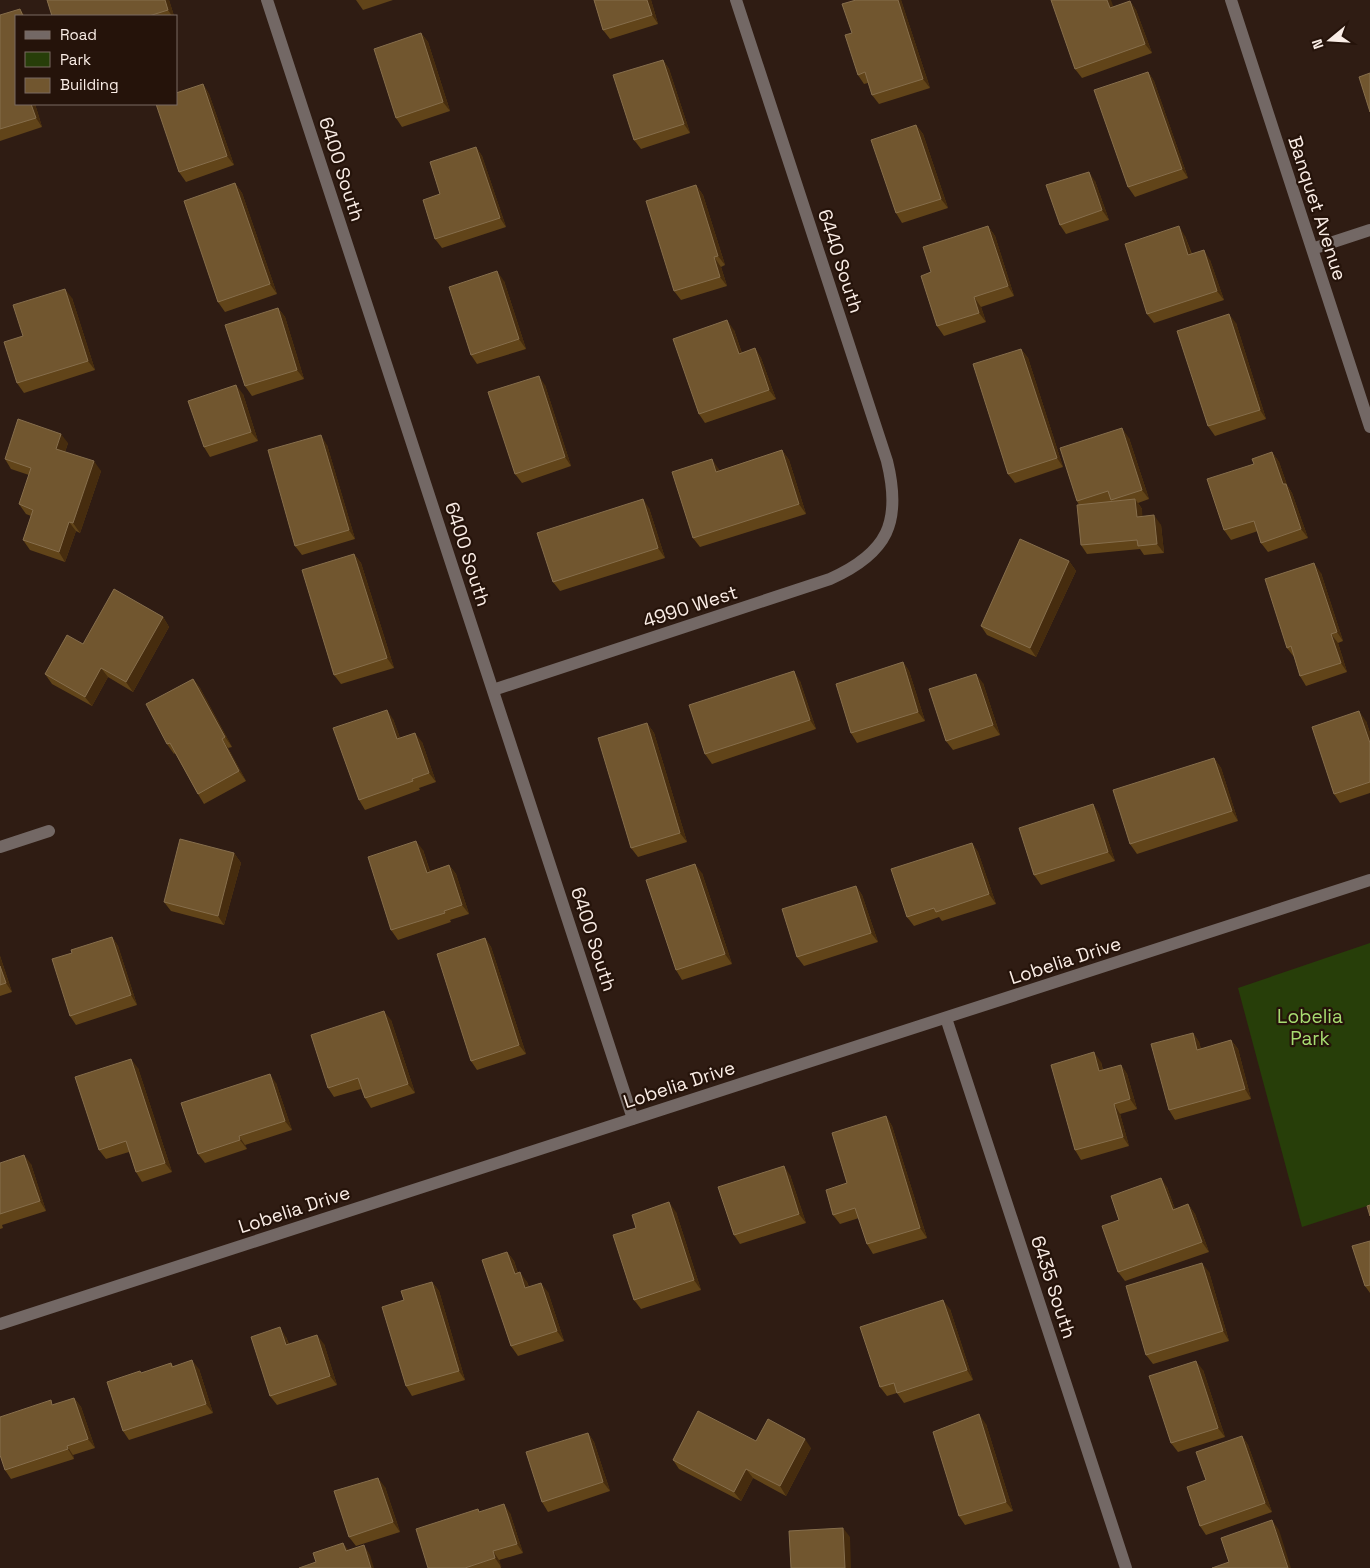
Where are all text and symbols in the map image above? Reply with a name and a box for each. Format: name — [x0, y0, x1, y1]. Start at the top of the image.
legend — [15, 15, 178, 105]
north arrow — [1305, 15, 1355, 65]
text: Road — [60, 25, 97, 44]
text: N — [1308, 37, 1328, 51]
text: Park — [60, 50, 91, 69]
text: Building — [60, 75, 119, 94]
street label: 6400 South — [313, 114, 370, 224]
street label: Banquet Avenue — [1282, 133, 1353, 284]
street label: 6440 South — [812, 206, 869, 316]
street label: 6400 South — [439, 499, 496, 609]
street label: 4990 West — [640, 579, 741, 634]
street label: 6400 South — [565, 884, 622, 994]
street label: Lobelia Drive — [1006, 931, 1124, 990]
park label: Lobelia Park — [1277, 1004, 1343, 1051]
street label: Lobelia Drive — [620, 1055, 738, 1114]
street label: Lobelia Drive — [235, 1180, 353, 1239]
street label: 6435 South — [1025, 1233, 1082, 1342]

